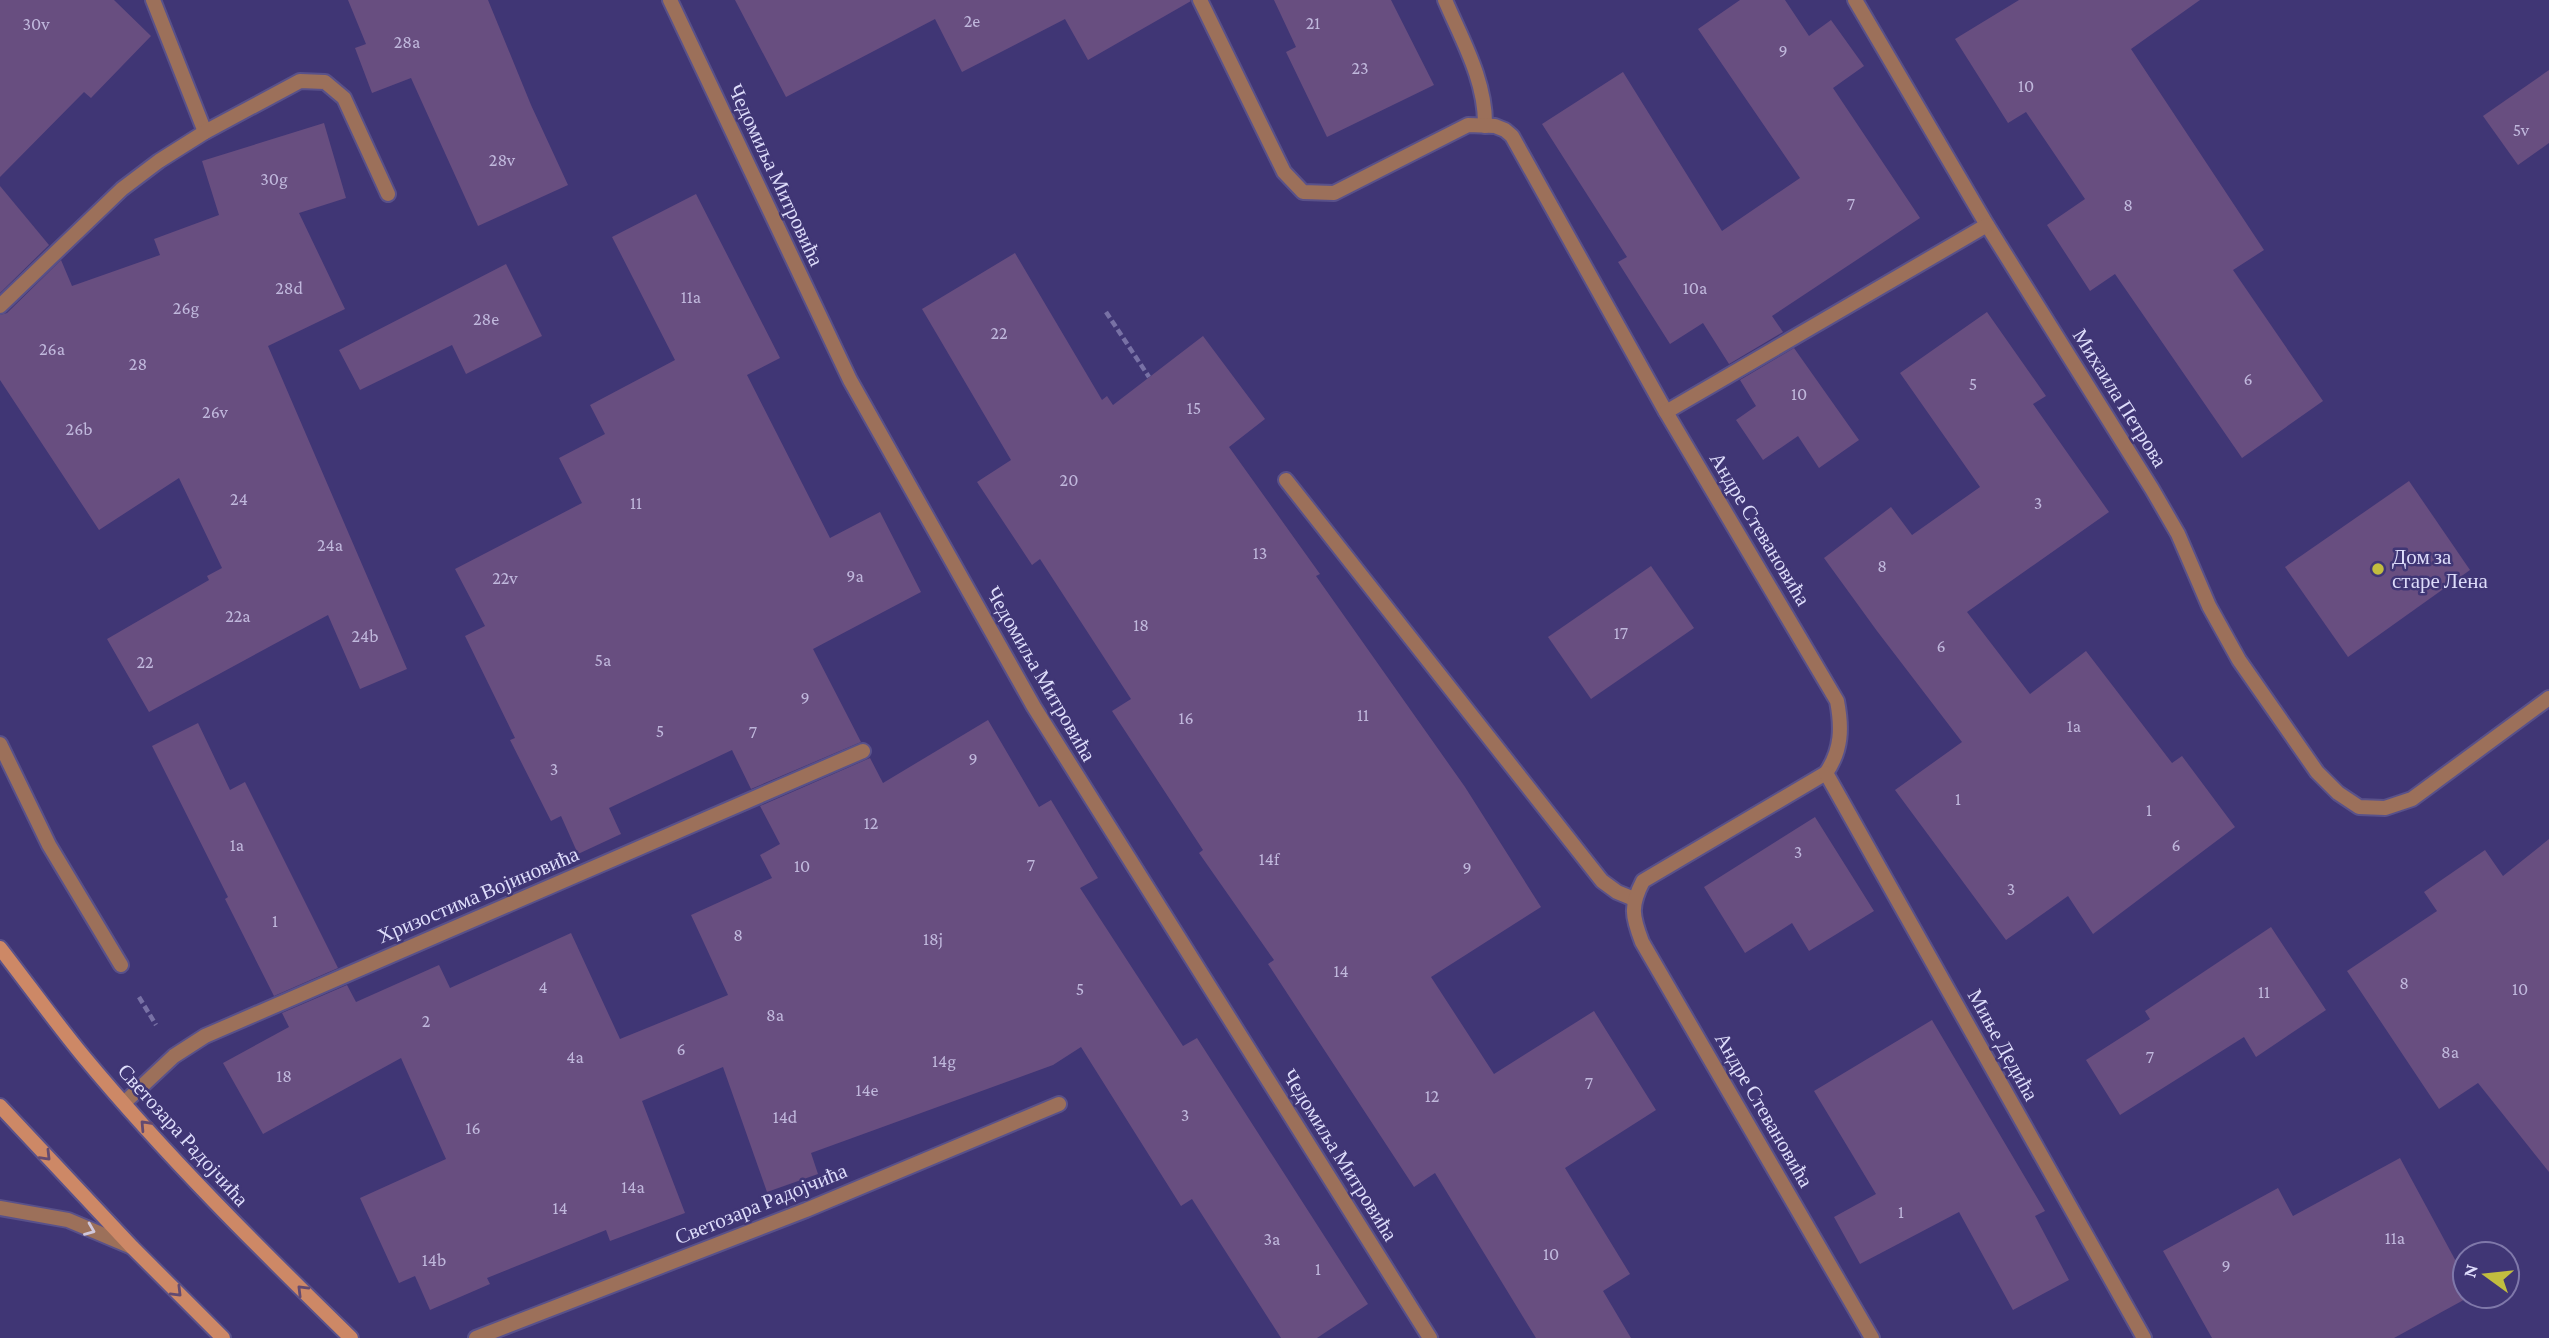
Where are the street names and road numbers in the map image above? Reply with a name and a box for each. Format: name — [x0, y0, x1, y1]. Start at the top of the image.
street label: Чедомиља Митровића — [723, 80, 829, 270]
street label: Михаила Петрова — [2068, 325, 2172, 472]
street label: Андре Стевановића — [1705, 448, 1816, 611]
street label: Чедомиља Митровића — [981, 582, 1101, 766]
street label: Хризостима Војиновића — [374, 841, 583, 948]
street label: Миње Дедића — [1963, 985, 2044, 1106]
street label: Андре Стевановића — [1710, 1028, 1818, 1192]
street label: Светозара Радојчића — [113, 1059, 254, 1212]
street label: Чедомиља Митровића — [1277, 1065, 1403, 1246]
street label: Светозара Радојчића — [671, 1158, 851, 1250]

